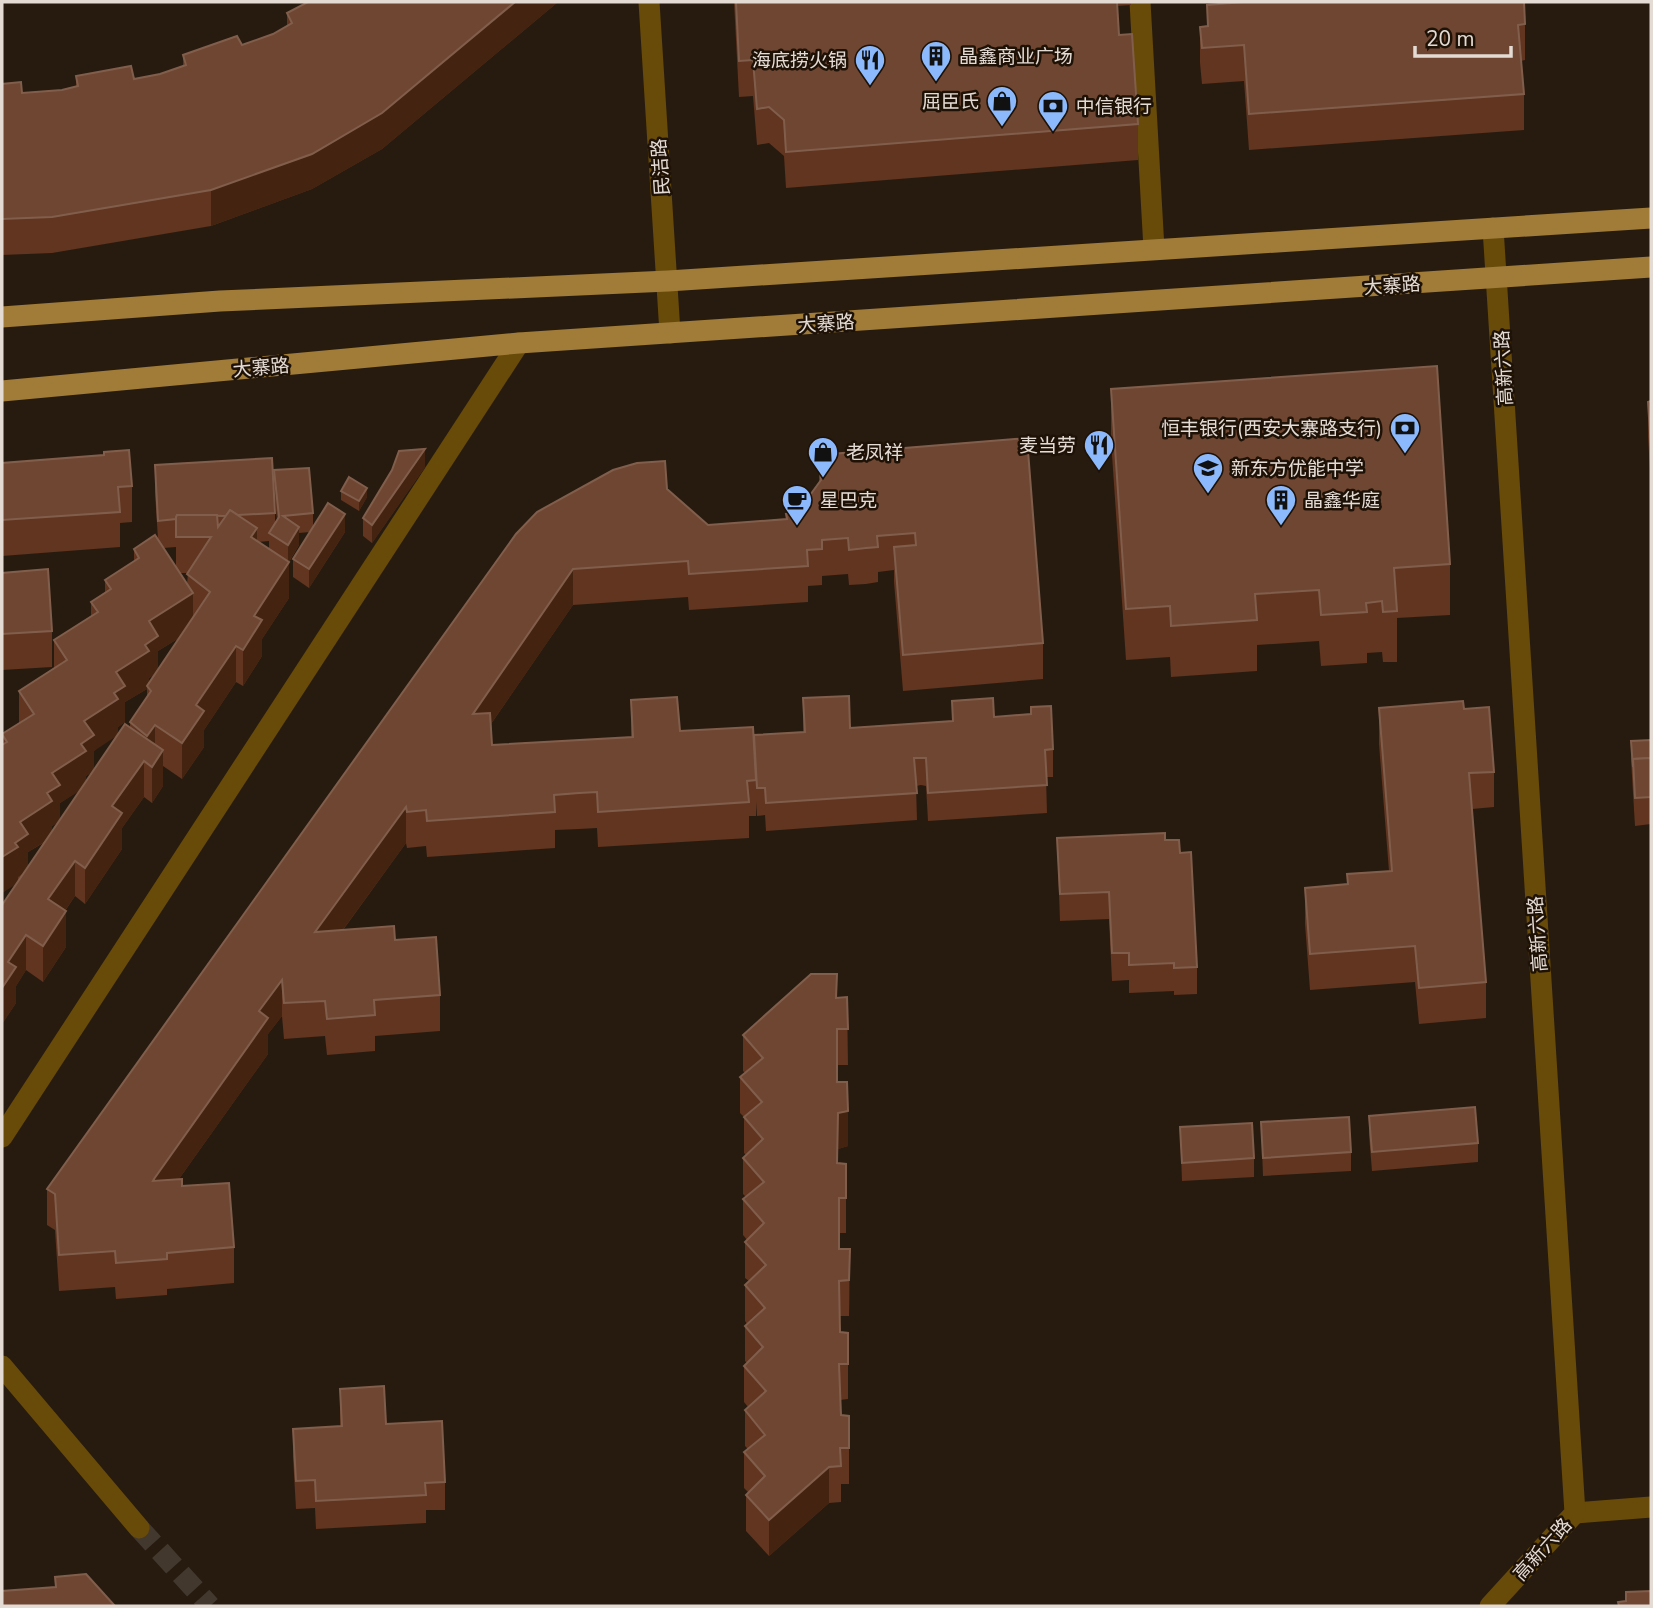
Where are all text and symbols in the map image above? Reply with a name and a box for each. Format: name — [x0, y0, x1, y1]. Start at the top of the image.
scale bar — [1415, 14, 1511, 58]
text: 20 m — [1426, 25, 1475, 53]
building icon: 晶鑫商业广场 — [919, 39, 953, 83]
restaurant icon: 海底捞火锅 — [853, 43, 887, 87]
place label: 晶鑫商业广场 — [959, 44, 1073, 70]
place label: 海底捞火锅 — [752, 48, 847, 74]
shop icon: 屈臣氏 — [985, 84, 1019, 128]
place label: 屈臣氏 — [922, 89, 979, 115]
bank icon: 中信银行 — [1036, 89, 1070, 133]
place label: 中信银行 — [1076, 94, 1152, 120]
street label: 民洁路 — [646, 138, 676, 196]
street label: 大寨路 — [1363, 271, 1421, 301]
street label: 大寨路 — [797, 309, 855, 339]
street label: 高新六路 — [1489, 329, 1519, 407]
street label: 大寨路 — [232, 353, 291, 383]
bank icon: 恒丰银行(西安大寨路支行) — [1388, 411, 1422, 455]
place label: 恒丰银行(西安大寨路支行) — [1161, 416, 1382, 442]
restaurant icon: 麦当劳 — [1082, 428, 1116, 472]
place label: 麦当劳 — [1019, 433, 1076, 459]
shop icon: 老凤祥 — [806, 435, 840, 479]
place label: 老凤祥 — [846, 440, 903, 466]
school or university icon: 新东方优能中学 — [1191, 451, 1225, 495]
place label: 新东方优能中学 — [1231, 456, 1364, 482]
cafe icon: 星巴克 — [780, 483, 814, 527]
building icon: 晶鑫华庭 — [1264, 483, 1298, 527]
place label: 星巴克 — [820, 488, 877, 514]
place label: 晶鑫华庭 — [1304, 488, 1380, 514]
street label: 高新六路 — [1522, 895, 1554, 973]
street label: 高新六路 — [1508, 1513, 1578, 1587]

